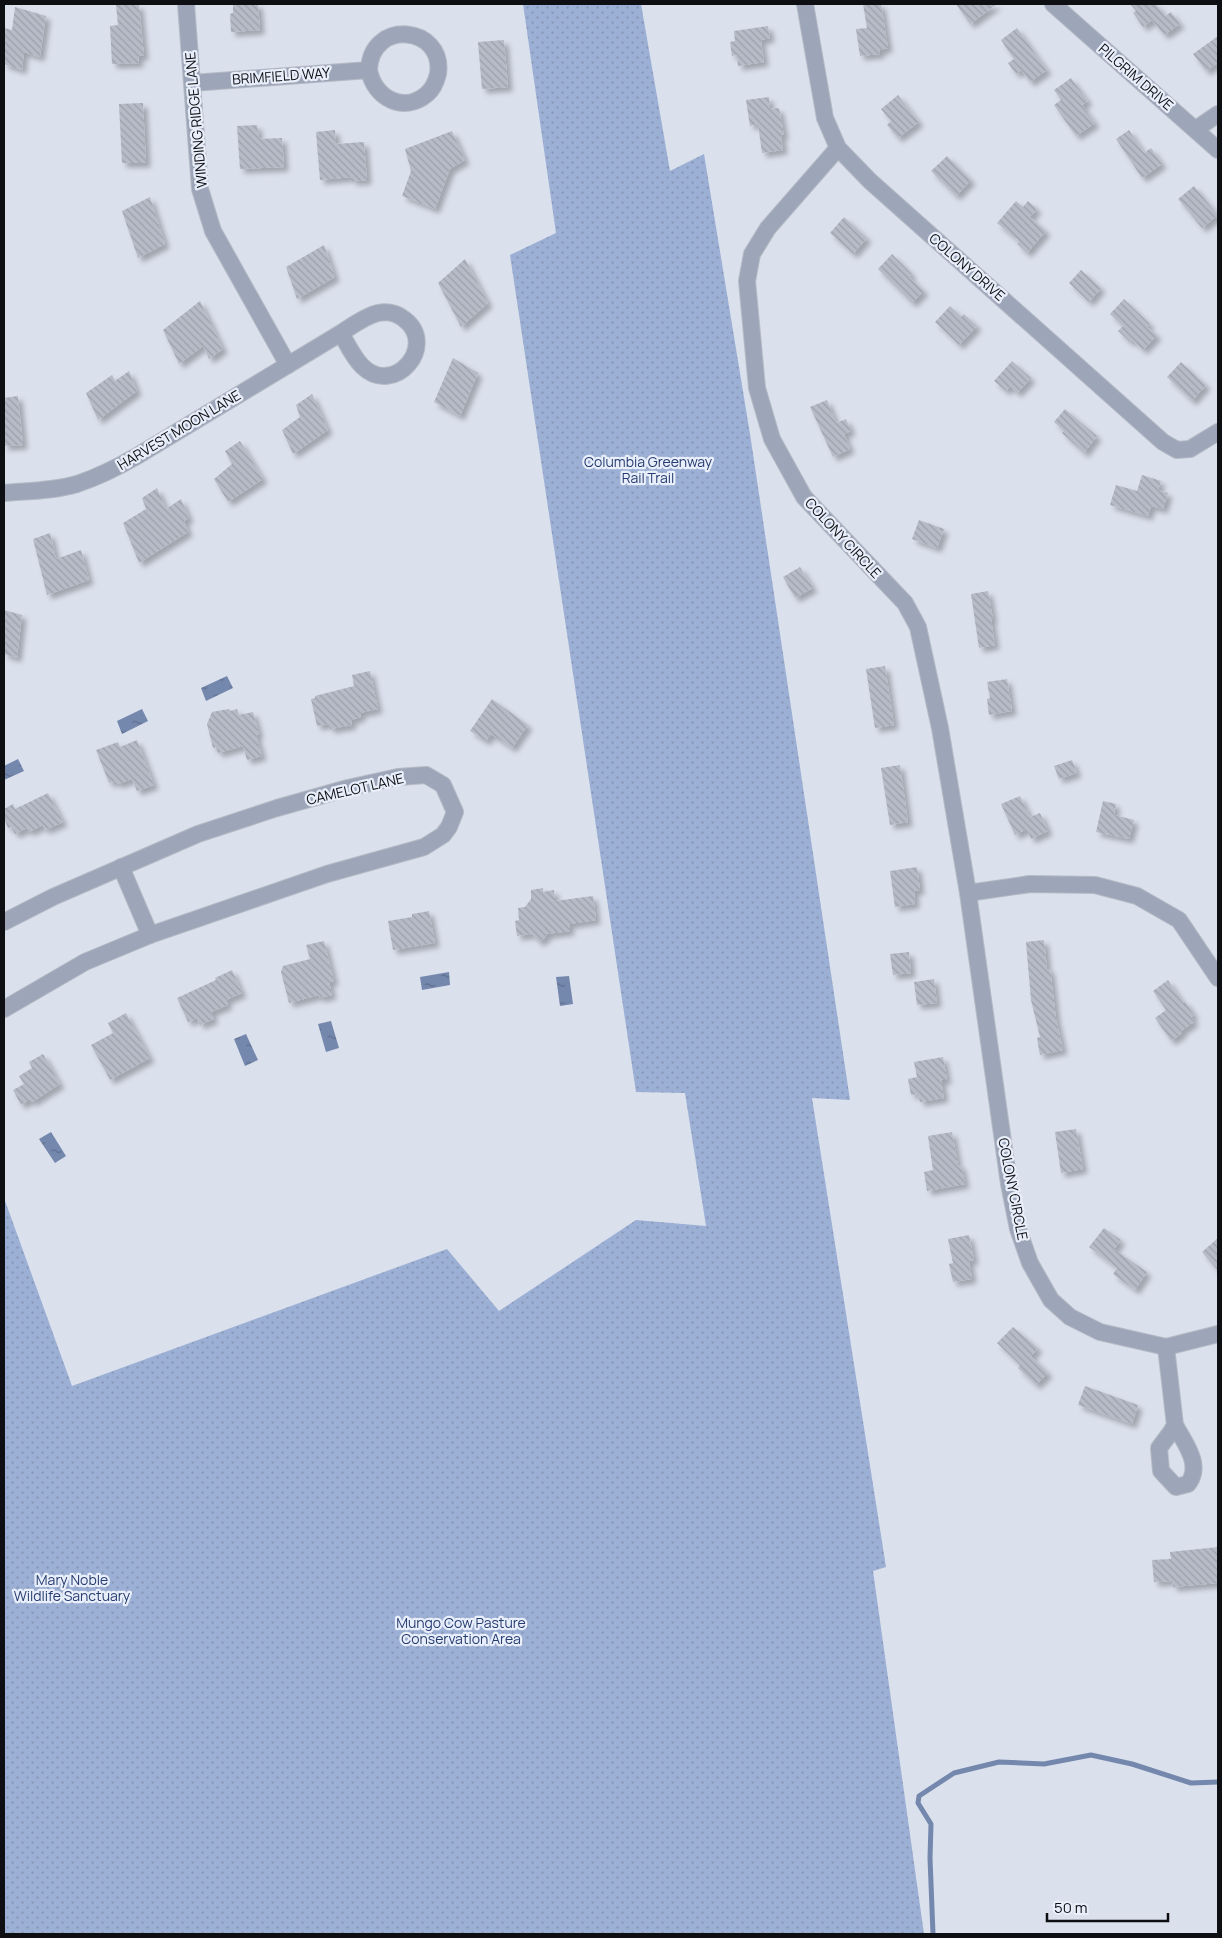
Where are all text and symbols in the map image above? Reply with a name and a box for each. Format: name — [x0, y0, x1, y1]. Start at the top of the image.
street label: PILGRIM DRIVE — [1095, 39, 1178, 114]
street label: WINDING RIDGE LANE — [180, 51, 211, 189]
street label: BRIMFIELD WAY — [231, 63, 331, 88]
street label: COLONY DRIVE — [925, 228, 1009, 305]
street label: HARVEST MOON LANE — [114, 385, 244, 474]
park label: Columbia Greenway Rail Trail — [584, 452, 713, 487]
street label: COLONY CIRCLE — [801, 493, 886, 582]
street label: CAMELOT LANE — [304, 768, 405, 809]
street label: COLONY CIRCLE — [994, 1136, 1033, 1242]
park label: Mary Noble Wildlife Sanctuary — [14, 1570, 131, 1605]
park label: Mungo Cow Pasture Conservation Area — [396, 1613, 526, 1648]
scale bar — [1047, 1890, 1168, 1922]
text: 50 m — [1054, 1897, 1088, 1918]

